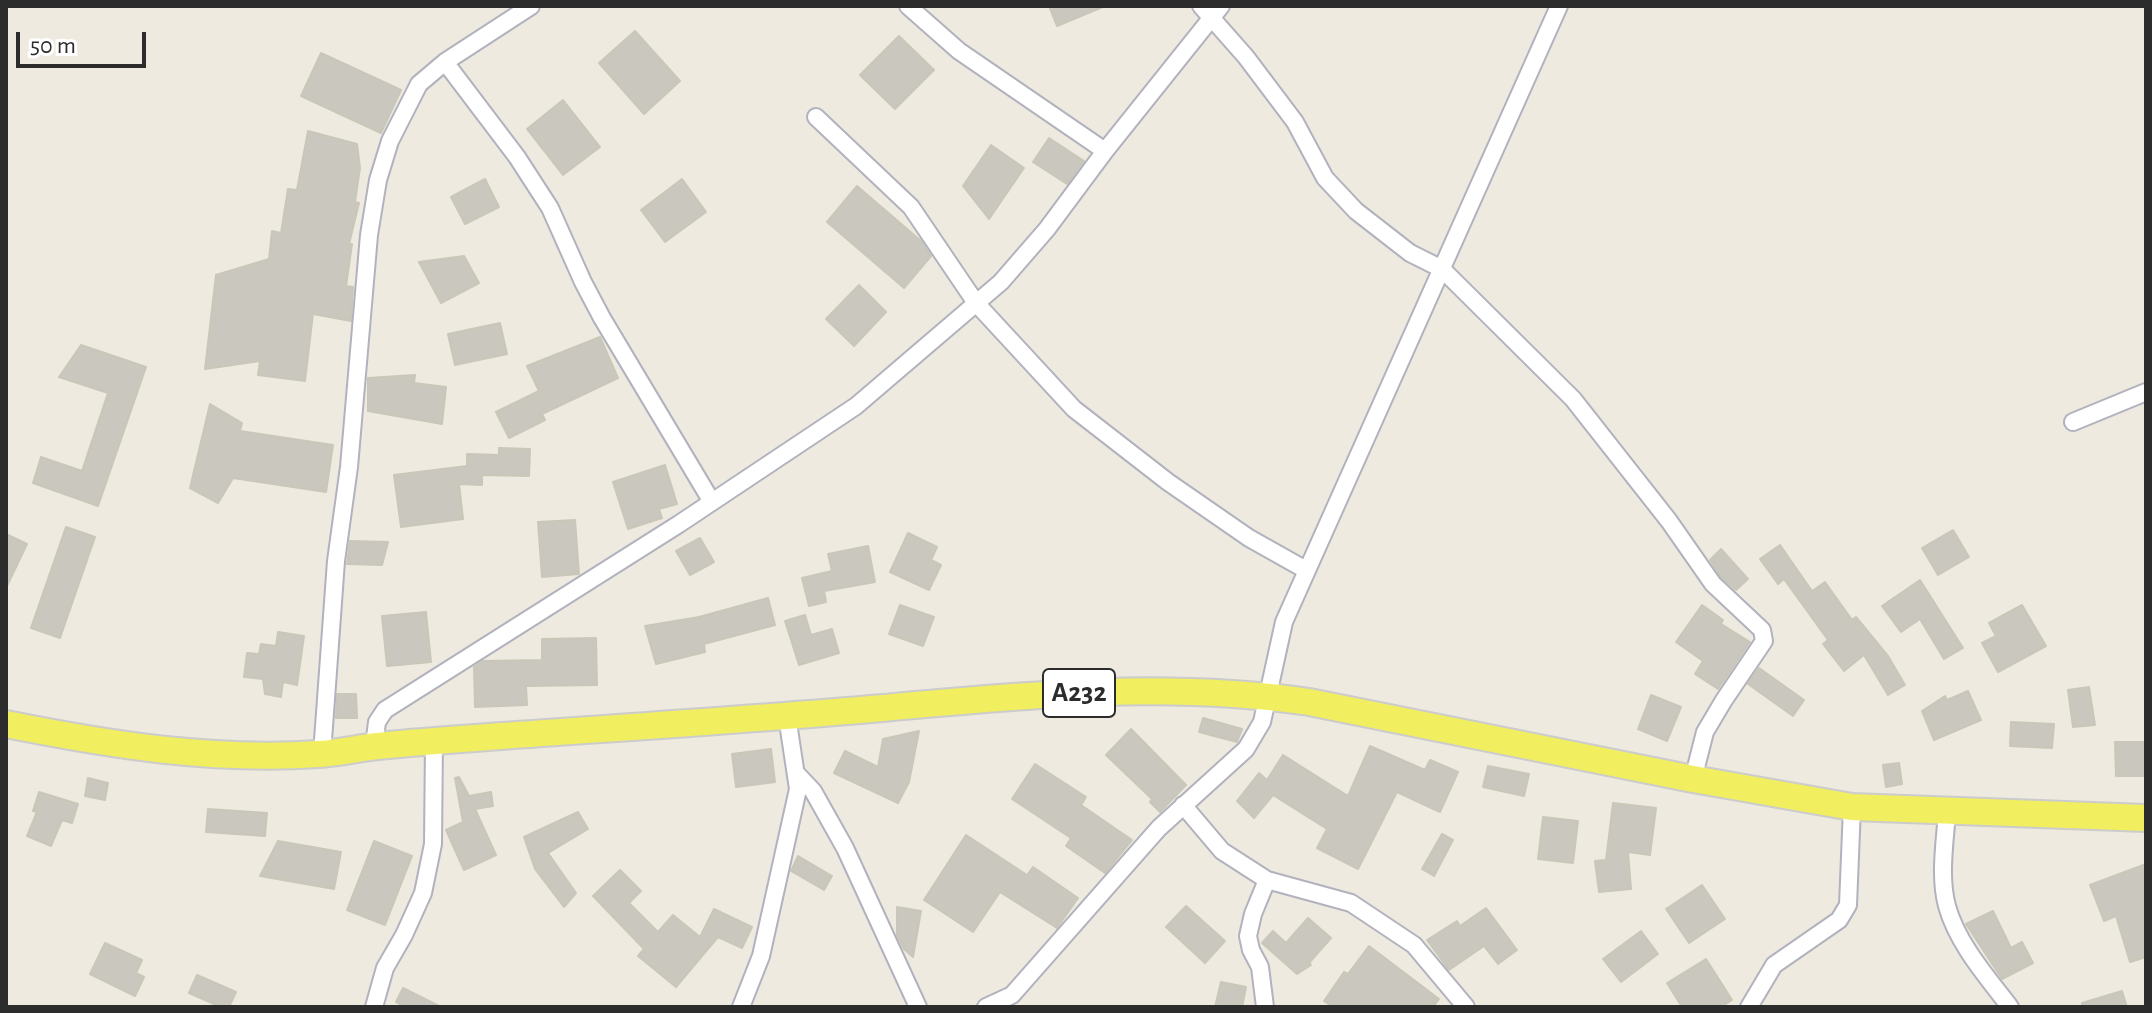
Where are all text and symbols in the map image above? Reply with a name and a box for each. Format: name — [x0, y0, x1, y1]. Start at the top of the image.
scale bar — [20, 16, 150, 66]
text: 50 m — [30, 34, 76, 58]
road number: A232 — [1043, 669, 1115, 717]

